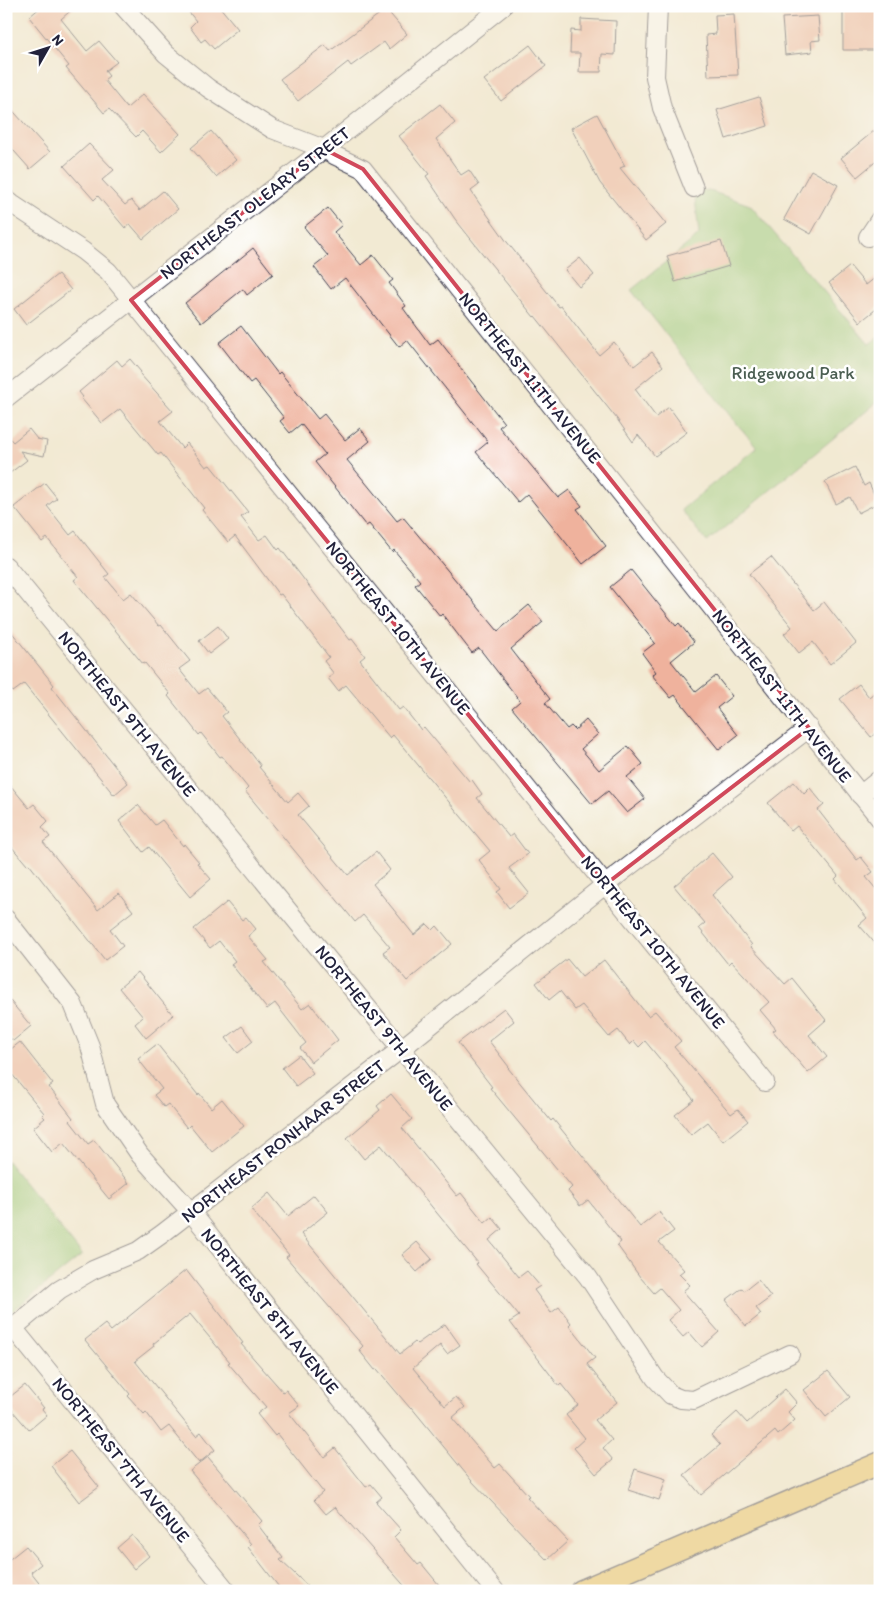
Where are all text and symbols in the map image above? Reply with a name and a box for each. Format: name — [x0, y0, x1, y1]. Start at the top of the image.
north arrow — [22, 22, 72, 72]
text: N — [48, 31, 67, 49]
street label: NORTHEAST OLEARY STREET — [155, 122, 355, 284]
street label: NORTHEAST 11TH AVENUE — [454, 288, 606, 468]
park label: Ridgewood Park — [732, 362, 855, 384]
street label: NORTHEAST 10TH AVENUE — [321, 537, 475, 719]
street label: NORTHEAST 11TH AVENUE — [707, 605, 857, 787]
street label: NORTHEAST 9TH AVENUE — [53, 627, 201, 801]
street label: NORTHEAST 10TH AVENUE — [576, 851, 730, 1033]
street label: NORTHEAST 9TH AVENUE — [310, 941, 458, 1115]
street label: NORTHEAST RONHAAR STREET — [177, 1055, 389, 1227]
street label: NORTHEAST 8TH AVENUE — [196, 1223, 344, 1399]
street label: NORTHEAST 7TH AVENUE — [47, 1373, 195, 1547]

